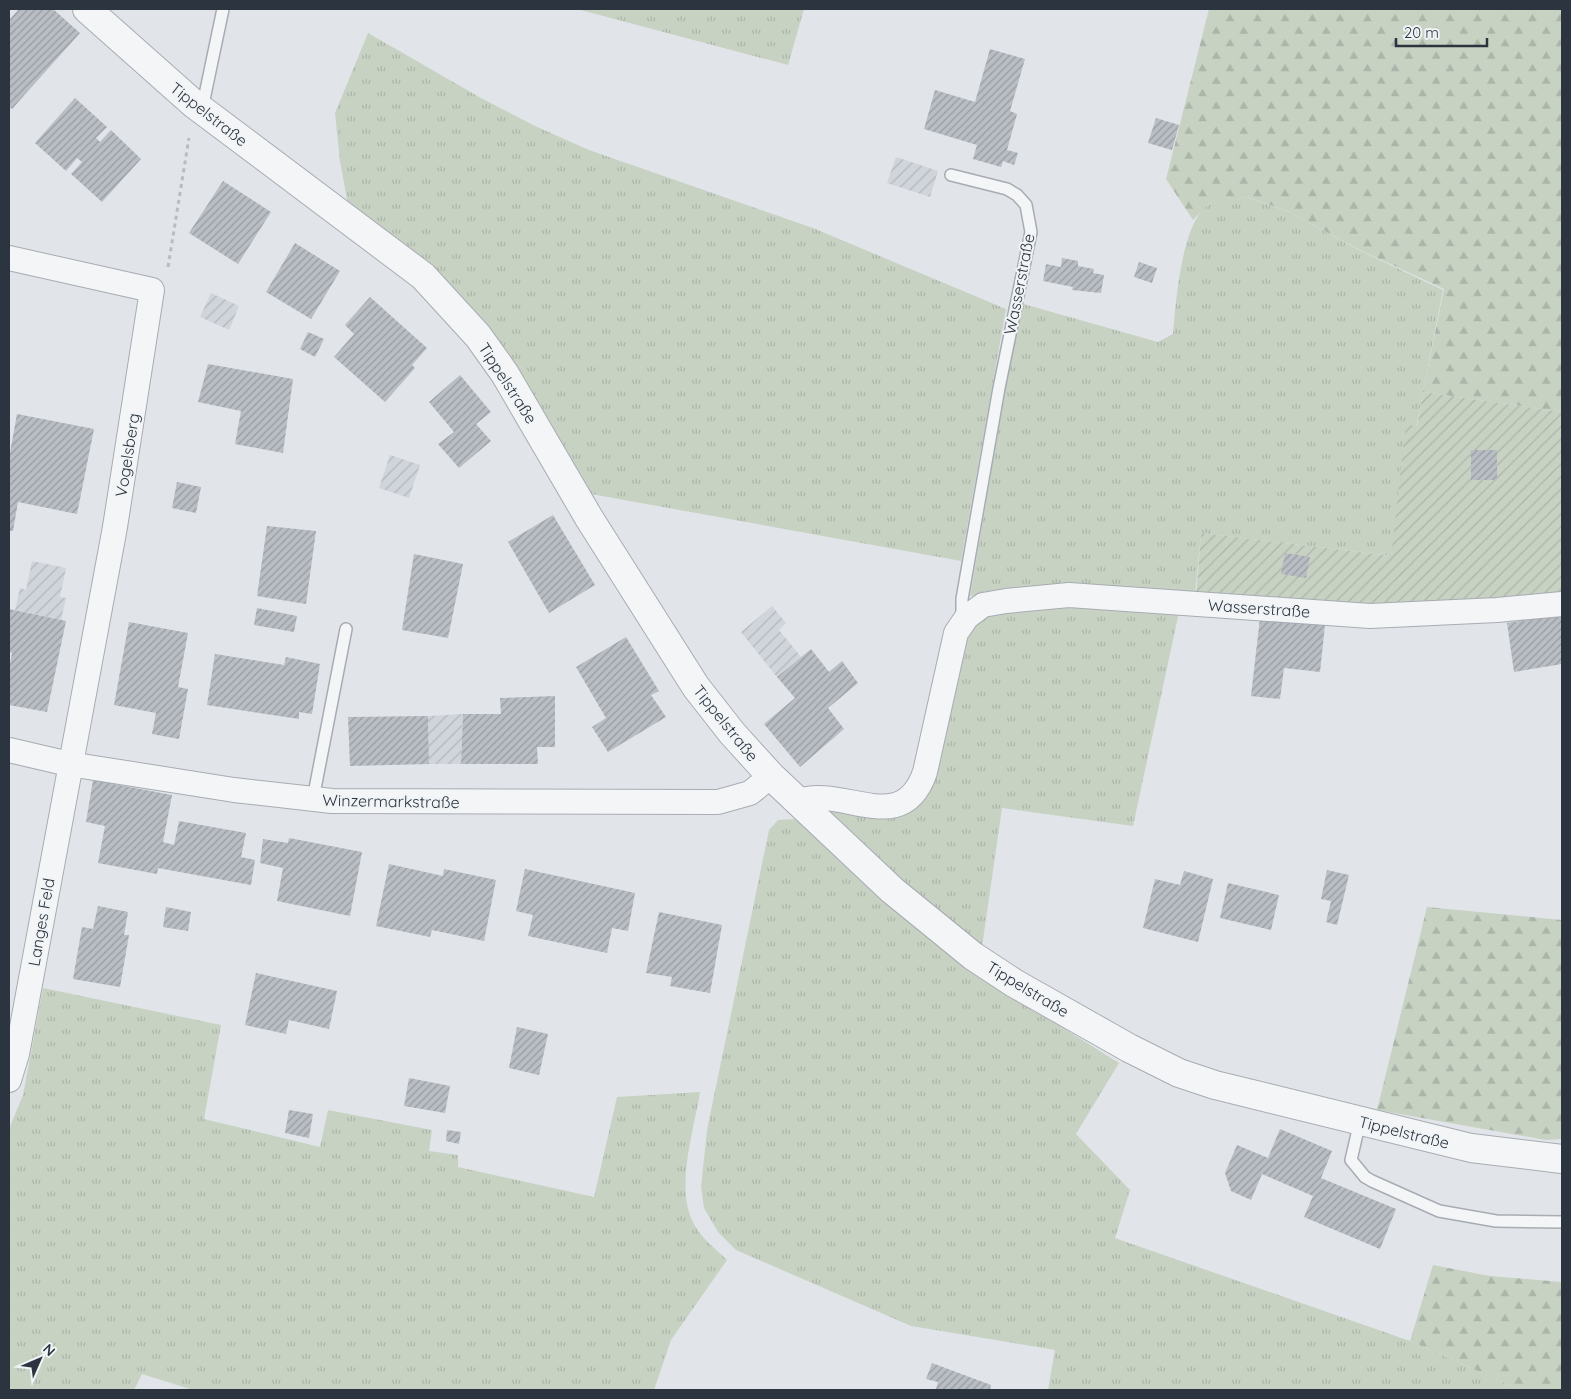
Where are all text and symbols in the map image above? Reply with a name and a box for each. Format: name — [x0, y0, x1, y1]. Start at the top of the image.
scale bar — [1396, 15, 1487, 47]
text: 20 m — [1404, 23, 1439, 42]
street label: Tippelstraße — [166, 78, 252, 150]
street label: Wasserstraße — [999, 232, 1039, 336]
street label: Tippelstraße — [474, 339, 542, 427]
street label: Vogelsberg — [111, 412, 143, 498]
street label: Wasserstraße — [1207, 594, 1311, 622]
street label: Tippelstraße — [689, 681, 763, 765]
street label: Winzermarkstraße — [322, 790, 460, 812]
street label: Langes Feld — [23, 876, 59, 968]
street label: Tippelstraße — [983, 957, 1073, 1021]
street label: Tippelstraße — [1357, 1111, 1451, 1153]
north arrow — [15, 1334, 65, 1384]
text: N — [39, 1340, 59, 1360]

